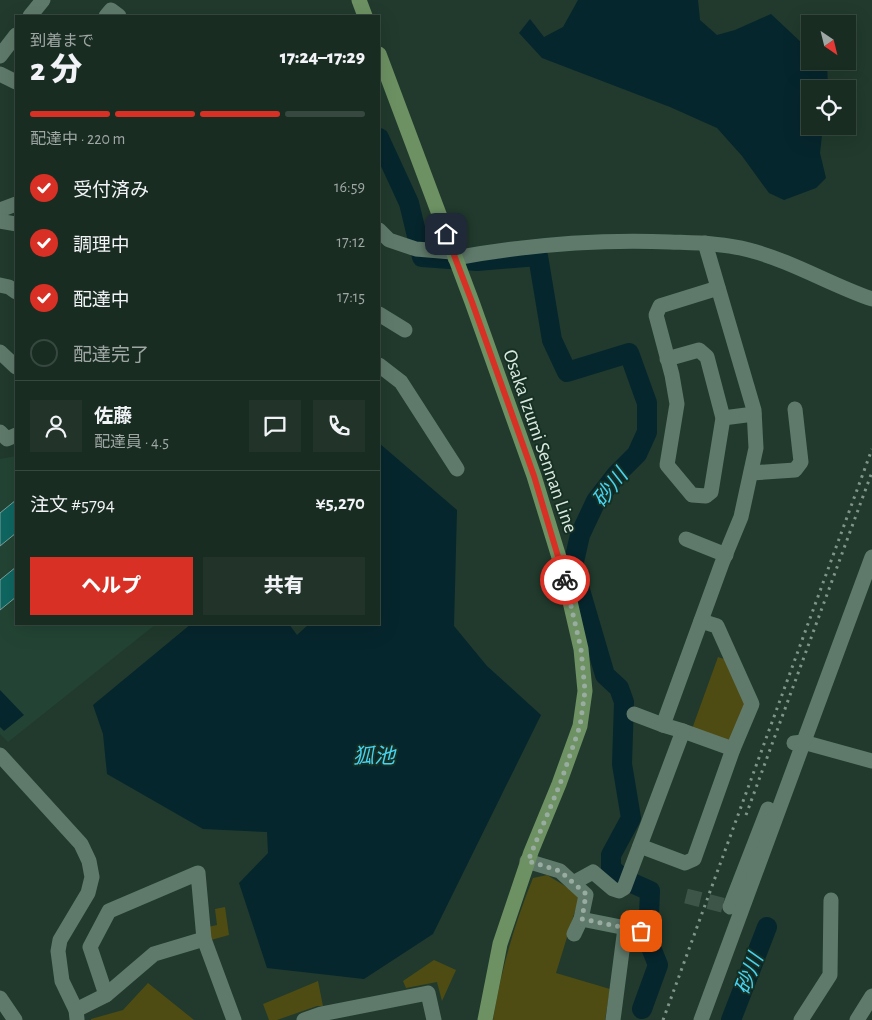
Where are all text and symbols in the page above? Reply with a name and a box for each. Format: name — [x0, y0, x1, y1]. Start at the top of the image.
north arrow — [801, 15, 856, 70]
map controls — [801, 15, 856, 135]
text: 到着まで — [30, 33, 94, 49]
text: 17:24–17:29 — [280, 48, 365, 67]
text: 2 分 — [30, 54, 82, 86]
button: locate — [801, 80, 856, 135]
text: 配達中 · 220 m — [30, 131, 125, 147]
icon: check — [30, 174, 58, 202]
text: 16:59 — [334, 179, 365, 195]
text: 受付済み — [73, 181, 149, 200]
pin — [425, 213, 467, 255]
icon: home — [432, 220, 460, 248]
icon: check — [30, 229, 58, 257]
text: 17:12 — [336, 234, 365, 250]
text: 調理中 — [73, 236, 130, 255]
icon: check — [30, 284, 58, 312]
text: 17:15 — [337, 289, 365, 305]
text: 配達中 — [73, 291, 130, 310]
text: 配達完了 — [73, 346, 149, 365]
street label: Osaka Izumi Sennan Line — [499, 347, 581, 536]
button: person — [30, 400, 82, 452]
button: chat — [249, 400, 301, 452]
button: phone — [313, 400, 365, 452]
text: 佐藤 — [94, 407, 132, 426]
text: 配達員 · 4.5 — [94, 434, 169, 450]
water label: 砂川 — [588, 463, 633, 511]
text: ¥5,270 — [315, 494, 365, 513]
text: 注文 #5794 — [30, 496, 115, 515]
courier — [540, 555, 590, 605]
button: ヘルプ — [30, 557, 193, 615]
button: 共有 — [203, 557, 365, 615]
icon: bike — [551, 566, 579, 594]
water label: 狐池 — [353, 745, 397, 767]
pin — [620, 910, 662, 952]
icon: bag — [627, 917, 655, 945]
water label: 砂川 — [731, 949, 768, 998]

